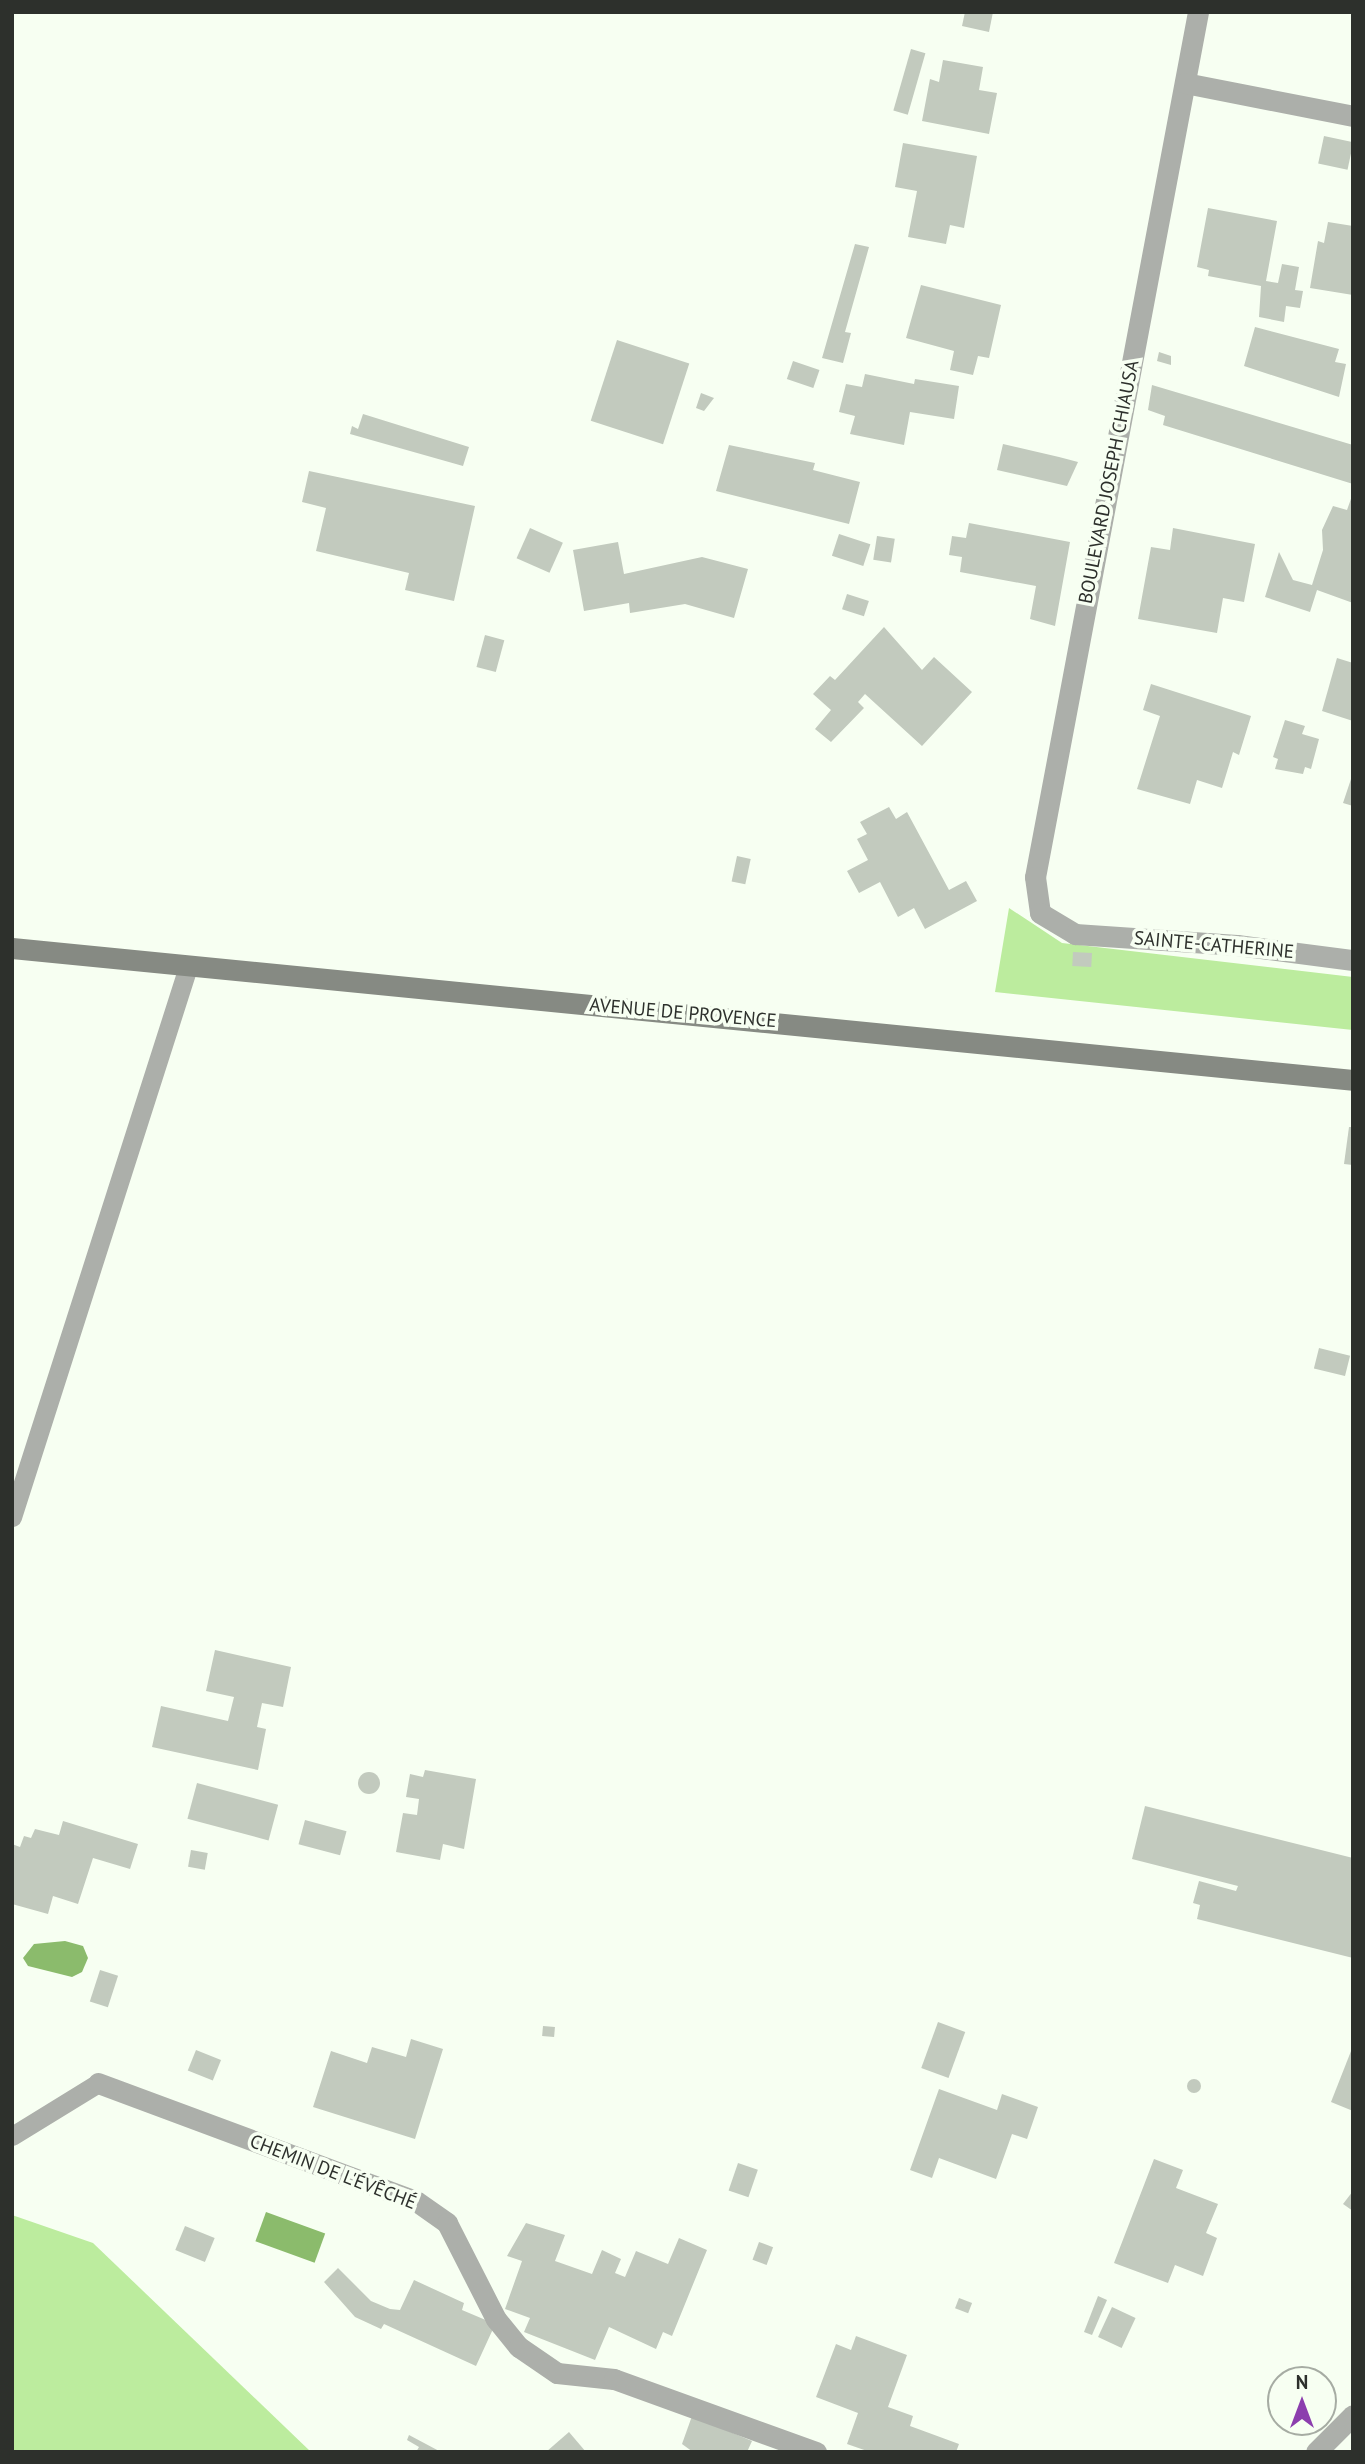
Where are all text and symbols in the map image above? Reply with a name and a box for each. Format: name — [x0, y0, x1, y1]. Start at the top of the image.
street label: BOULEVARD JOSEPH CHIAUSA — [1074, 358, 1144, 606]
street label: SAINTE-CATHERINE — [1133, 927, 1295, 963]
street label: AVENUE DE PROVENCE — [588, 993, 778, 1033]
street label: CHEMIN DE L'ÉVÊCHÉ — [247, 2130, 419, 2214]
north arrow — [1267, 2366, 1337, 2436]
text: N — [1296, 2370, 1308, 2394]

